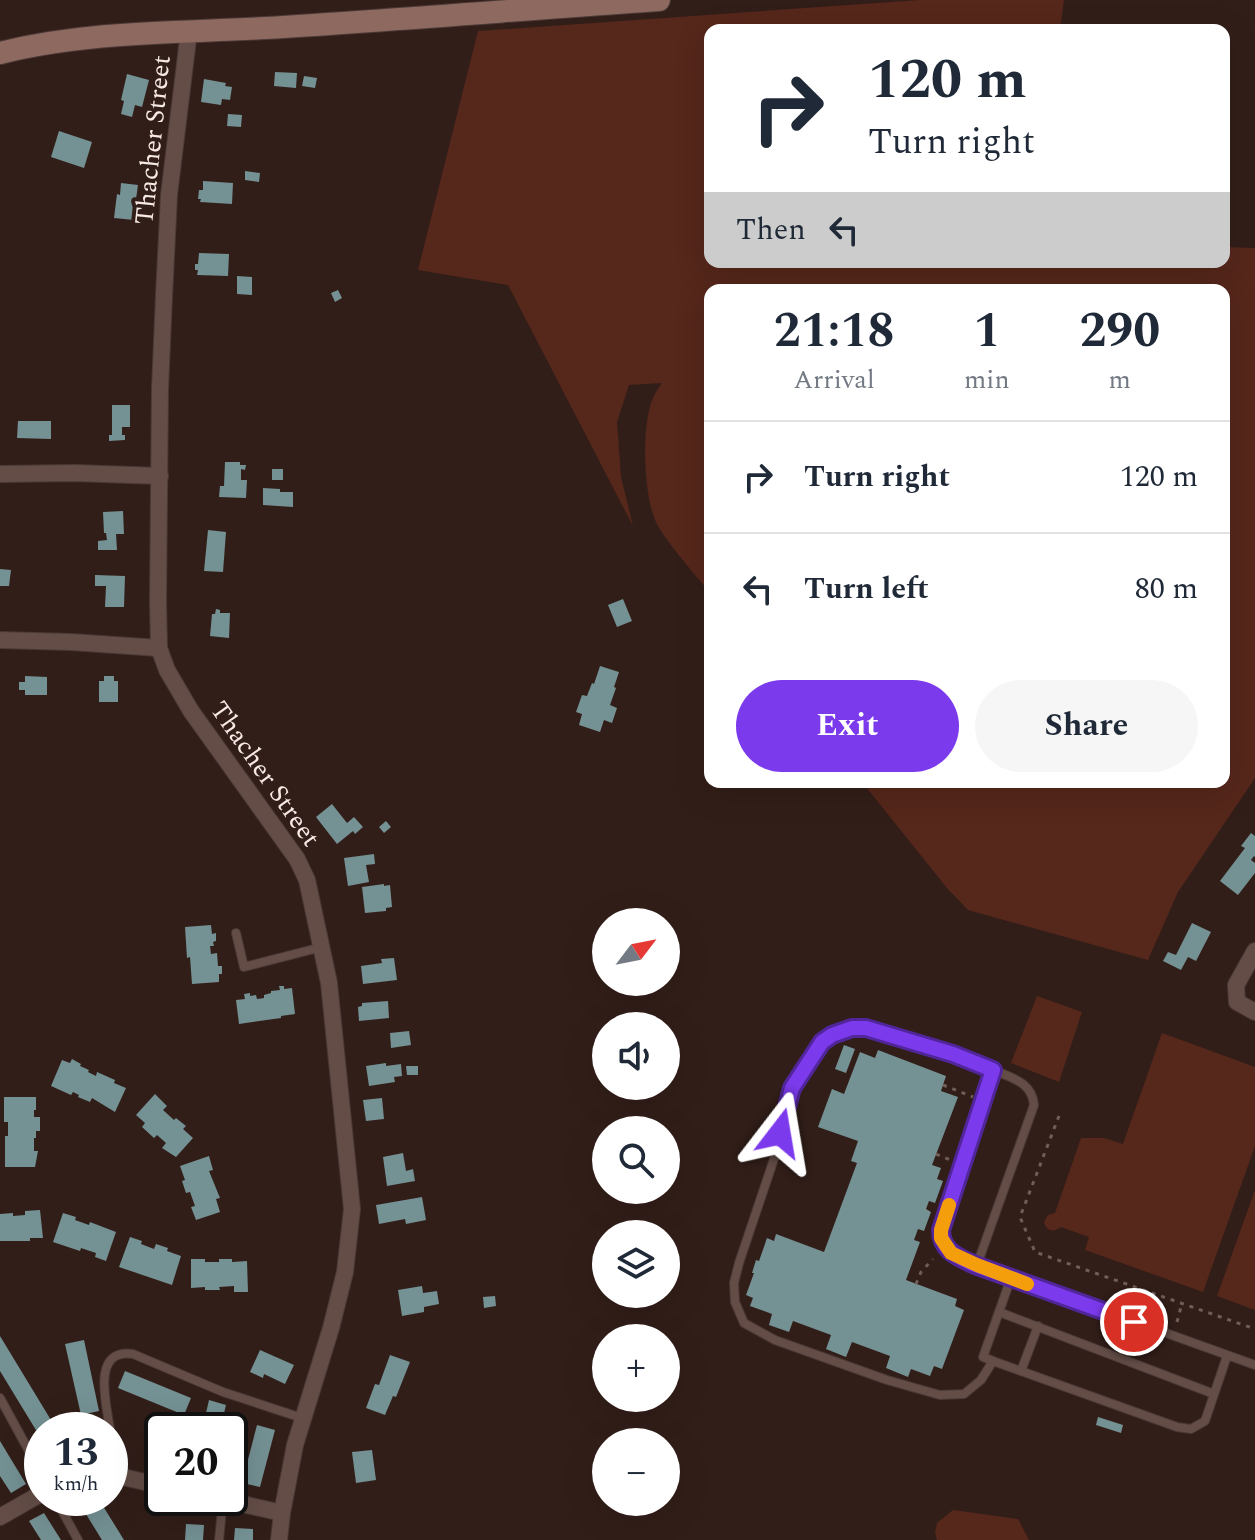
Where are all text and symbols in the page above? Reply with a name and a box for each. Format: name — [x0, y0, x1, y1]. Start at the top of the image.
text: 120 m — [868, 38, 1027, 123]
street label: Thacher Street — [124, 53, 182, 227]
icon: right — [736, 56, 840, 160]
text: Turn right — [868, 115, 1035, 170]
text: Then — [736, 207, 806, 253]
icon: left — [822, 208, 866, 252]
text: 21:18 — [774, 295, 894, 368]
text: 1 — [973, 295, 1000, 368]
text: 290 — [1079, 295, 1160, 368]
text: Arrival — [794, 360, 875, 400]
text: min — [964, 360, 1010, 400]
text: m — [1109, 360, 1131, 400]
text: Turn right — [804, 454, 950, 500]
text: 120 m — [1120, 454, 1198, 500]
icon: right — [736, 455, 780, 499]
text: Turn left — [804, 566, 929, 612]
text: 80 m — [1135, 566, 1198, 612]
icon: left — [736, 567, 780, 611]
button: Exit — [736, 680, 959, 772]
button: Share — [975, 680, 1198, 772]
street label: Thacher Street — [200, 693, 330, 855]
north arrow — [592, 908, 680, 996]
map controls — [592, 908, 680, 1516]
button: sound — [592, 1012, 680, 1100]
position arrow — [738, 1091, 822, 1175]
button: search — [592, 1116, 680, 1204]
button: layers — [592, 1220, 680, 1308]
pin — [1100, 1288, 1168, 1356]
icon: arrive — [1112, 1300, 1156, 1344]
button: + — [592, 1324, 680, 1412]
speed limit sign: 20 — [144, 1412, 248, 1516]
text: 13 — [54, 1423, 98, 1484]
button: − — [592, 1428, 680, 1516]
text: km/h — [54, 1469, 99, 1499]

